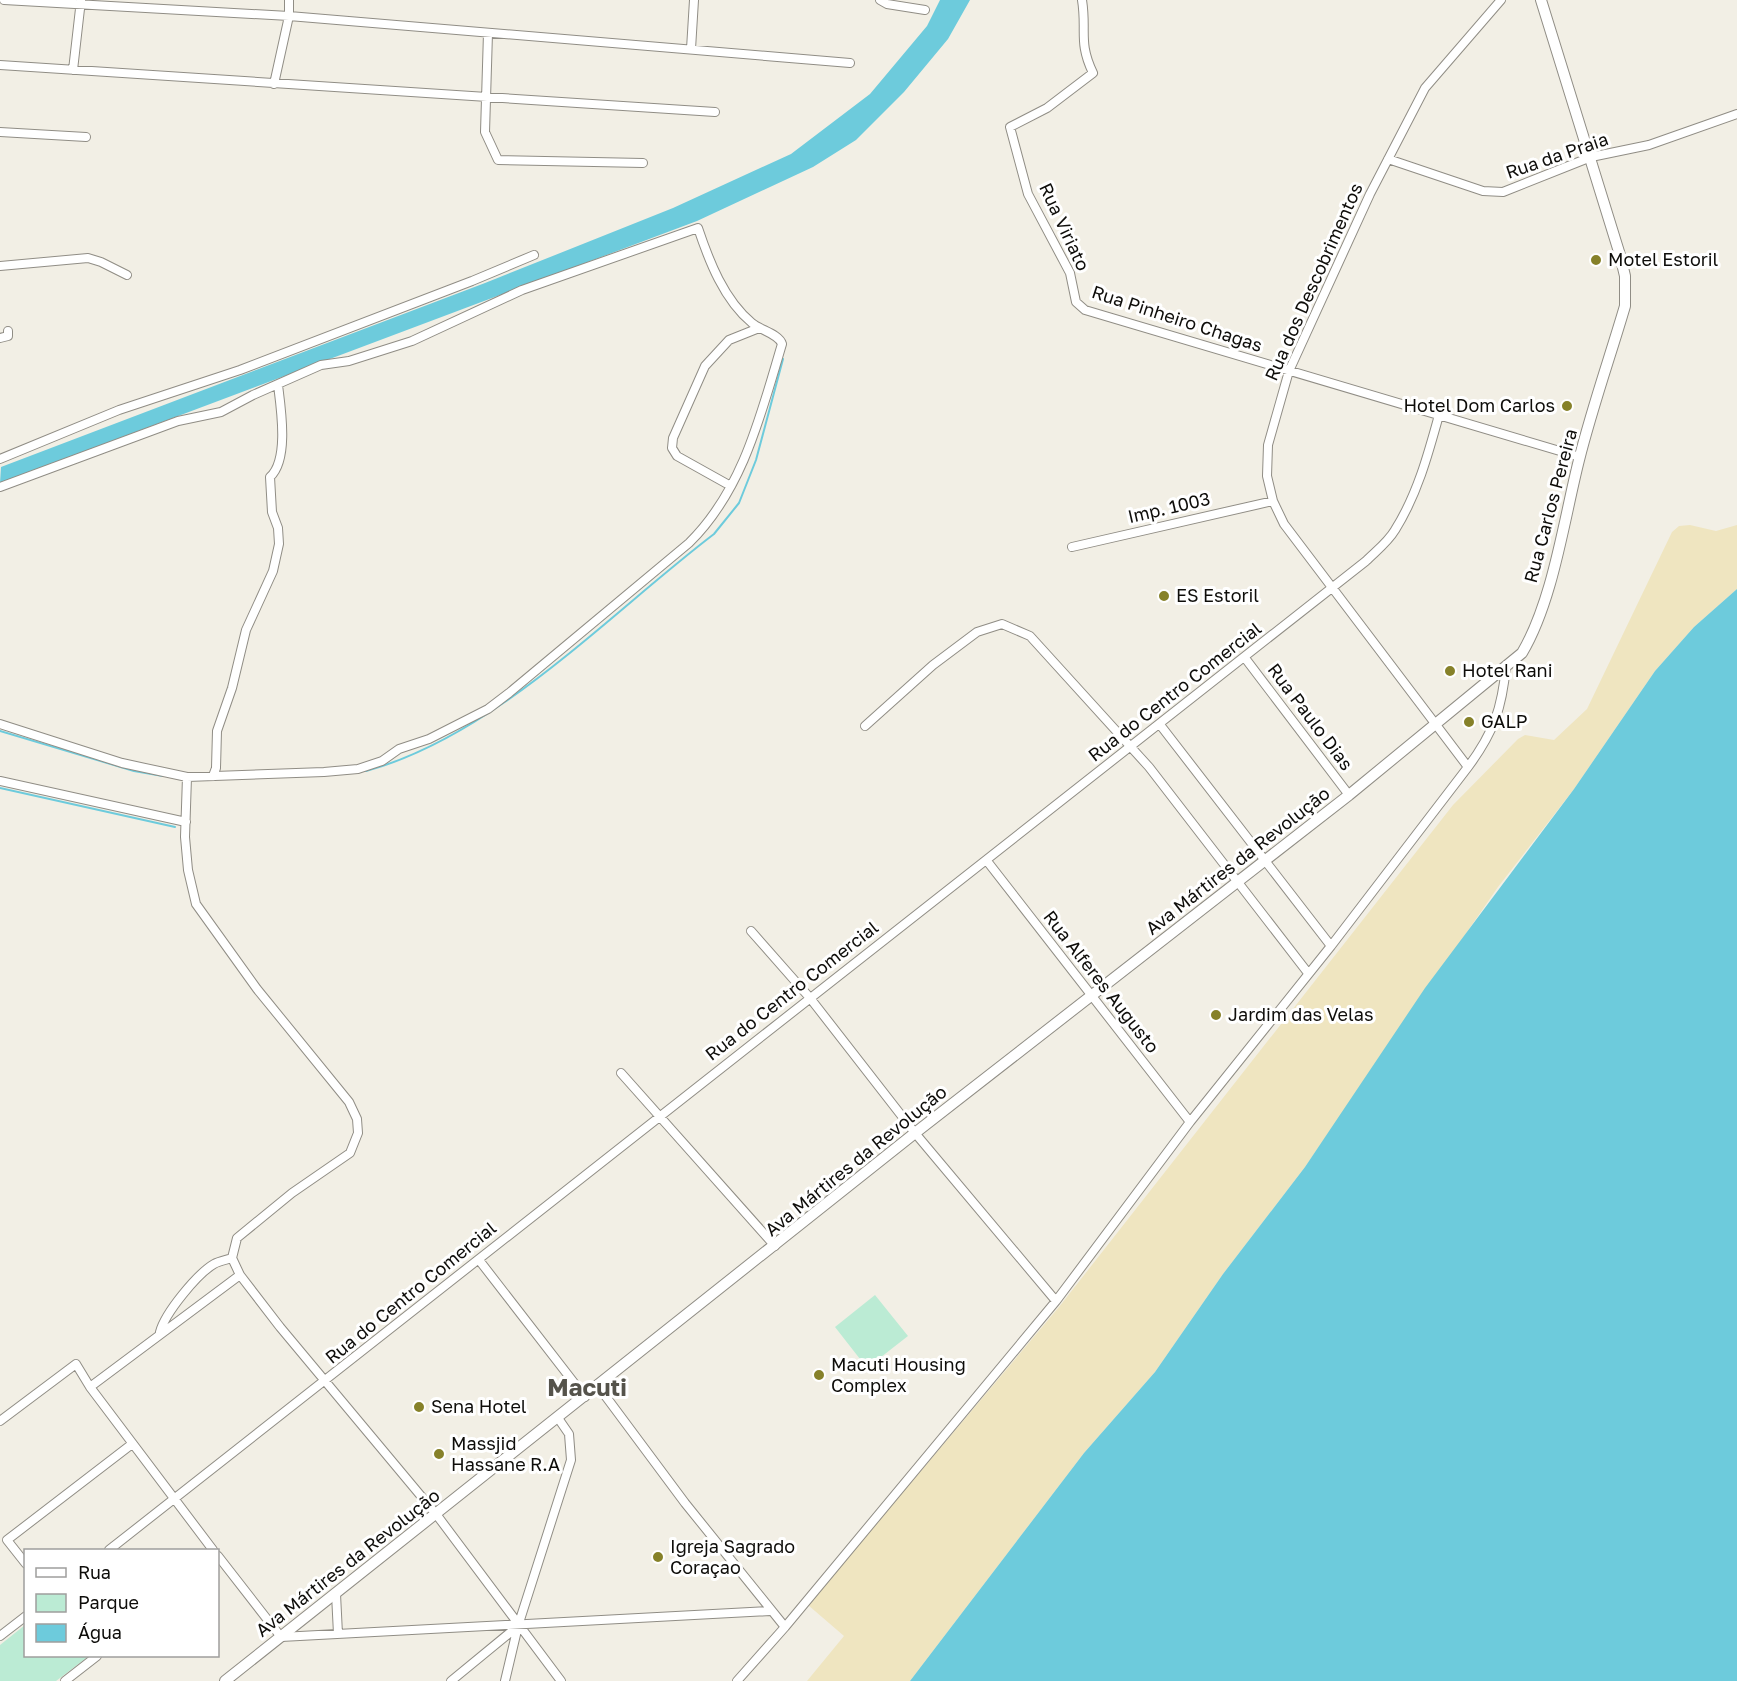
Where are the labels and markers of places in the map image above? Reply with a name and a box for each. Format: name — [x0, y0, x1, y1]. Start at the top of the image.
place label: Motel Estoril — [1608, 248, 1719, 270]
marker: Motel Estoril — [1589, 253, 1603, 267]
place label: Hotel Dom Carlos — [1403, 394, 1555, 416]
marker: Hotel Dom Carlos — [1560, 399, 1574, 413]
place label: ES Estoril — [1176, 584, 1259, 606]
marker: ES Estoril — [1157, 589, 1171, 603]
place label: Hotel Rani — [1462, 659, 1553, 681]
marker: Hotel Rani — [1443, 664, 1457, 678]
place label: GALP — [1481, 710, 1527, 732]
marker: GALP — [1462, 715, 1476, 729]
place label: Jardim das Velas — [1228, 1003, 1374, 1025]
marker: Jardim das Velas — [1209, 1008, 1223, 1022]
place label: Macuti Housing Complex — [831, 1353, 966, 1396]
marker: Macuti Housing Complex — [812, 1368, 826, 1382]
place label: Sena Hotel — [431, 1395, 527, 1417]
marker: Sena Hotel — [412, 1400, 426, 1414]
place label: Massjid Hassane R.A — [451, 1432, 560, 1475]
marker: Massjid Hassane R.A — [432, 1447, 446, 1461]
place label: Igreja Sagrado Coraçao — [670, 1535, 795, 1578]
marker: Igreja Sagrado Coraçao — [651, 1550, 665, 1564]

